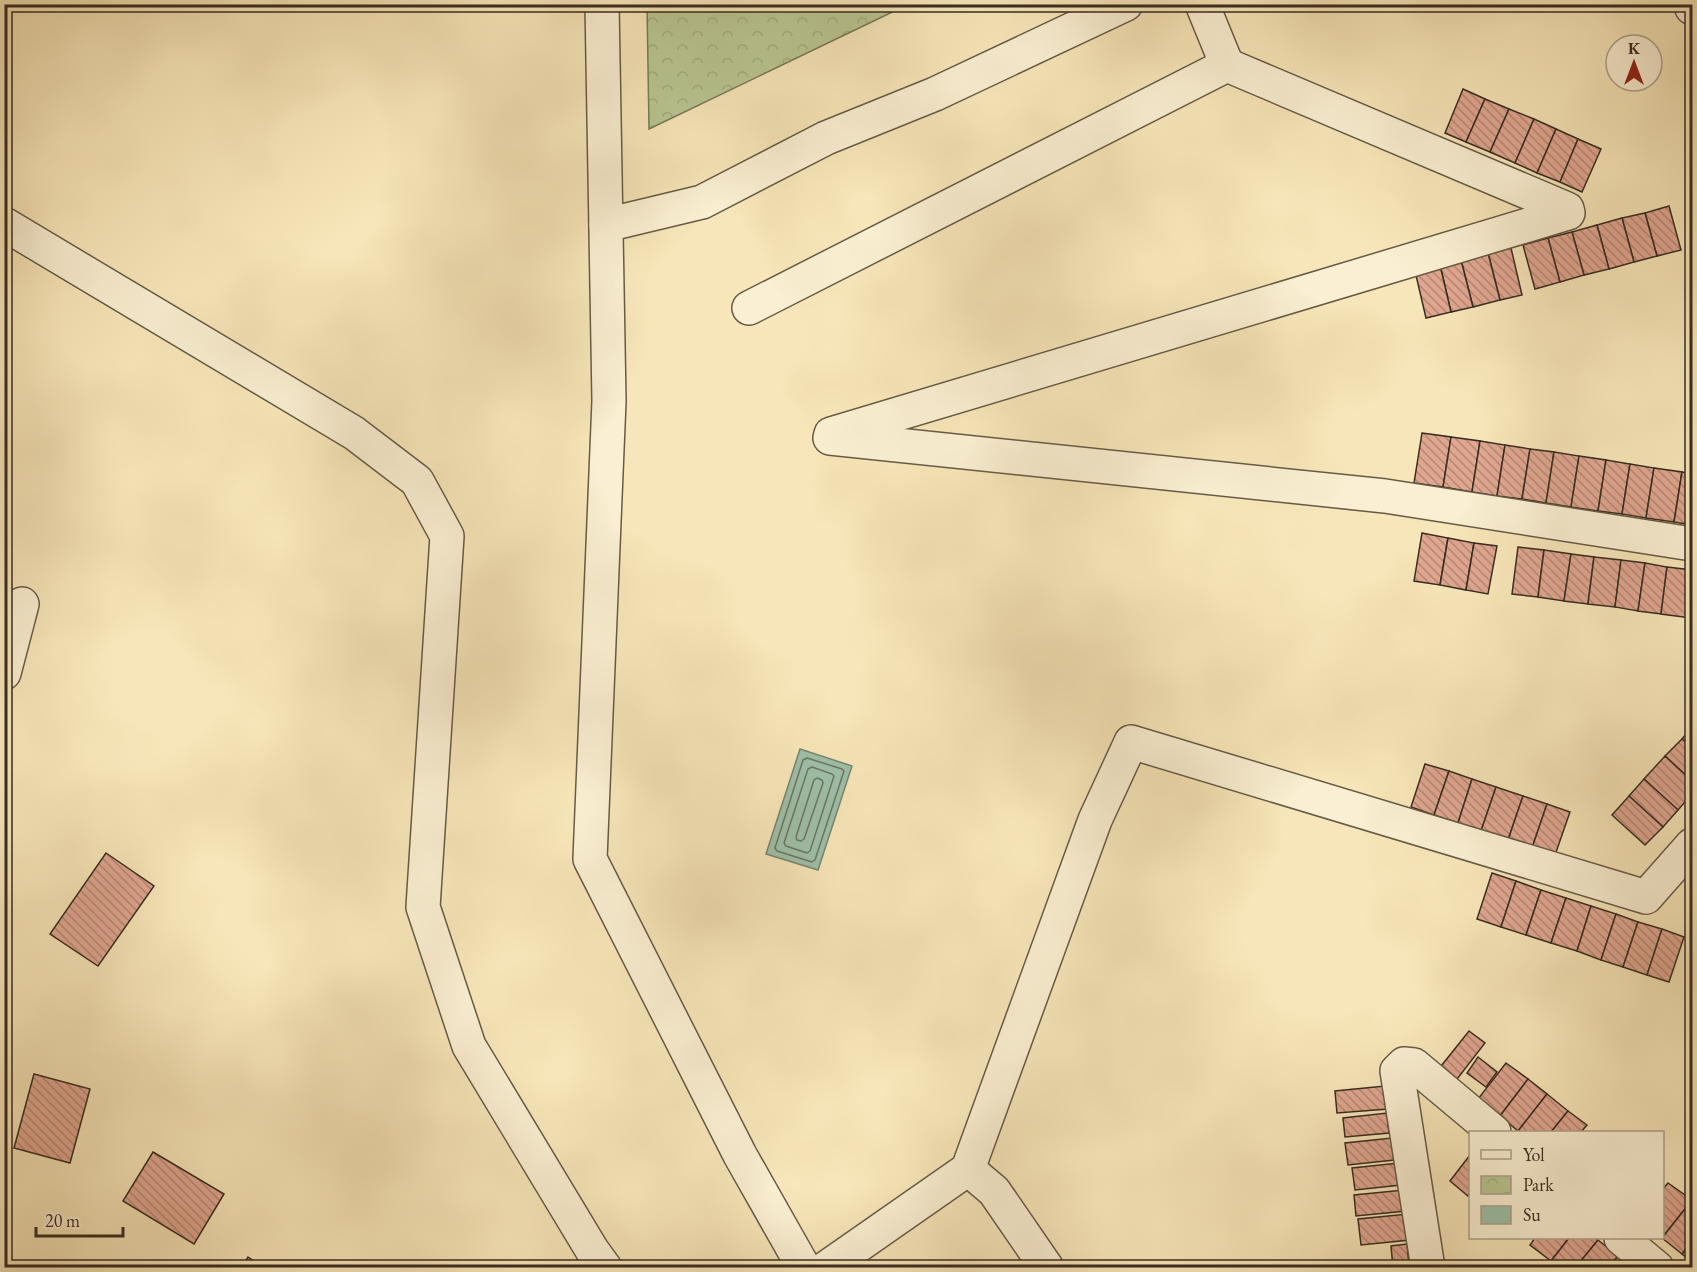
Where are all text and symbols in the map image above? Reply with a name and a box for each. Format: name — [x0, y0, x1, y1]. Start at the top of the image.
north arrow — [1604, 33, 1664, 93]
text: K — [1628, 38, 1641, 59]
legend — [1469, 1131, 1664, 1239]
text: Yol — [1523, 1143, 1545, 1166]
text: Park — [1523, 1173, 1554, 1196]
scale bar — [36, 1200, 123, 1238]
text: Su — [1523, 1203, 1541, 1226]
text: 20 m — [45, 1209, 80, 1232]

